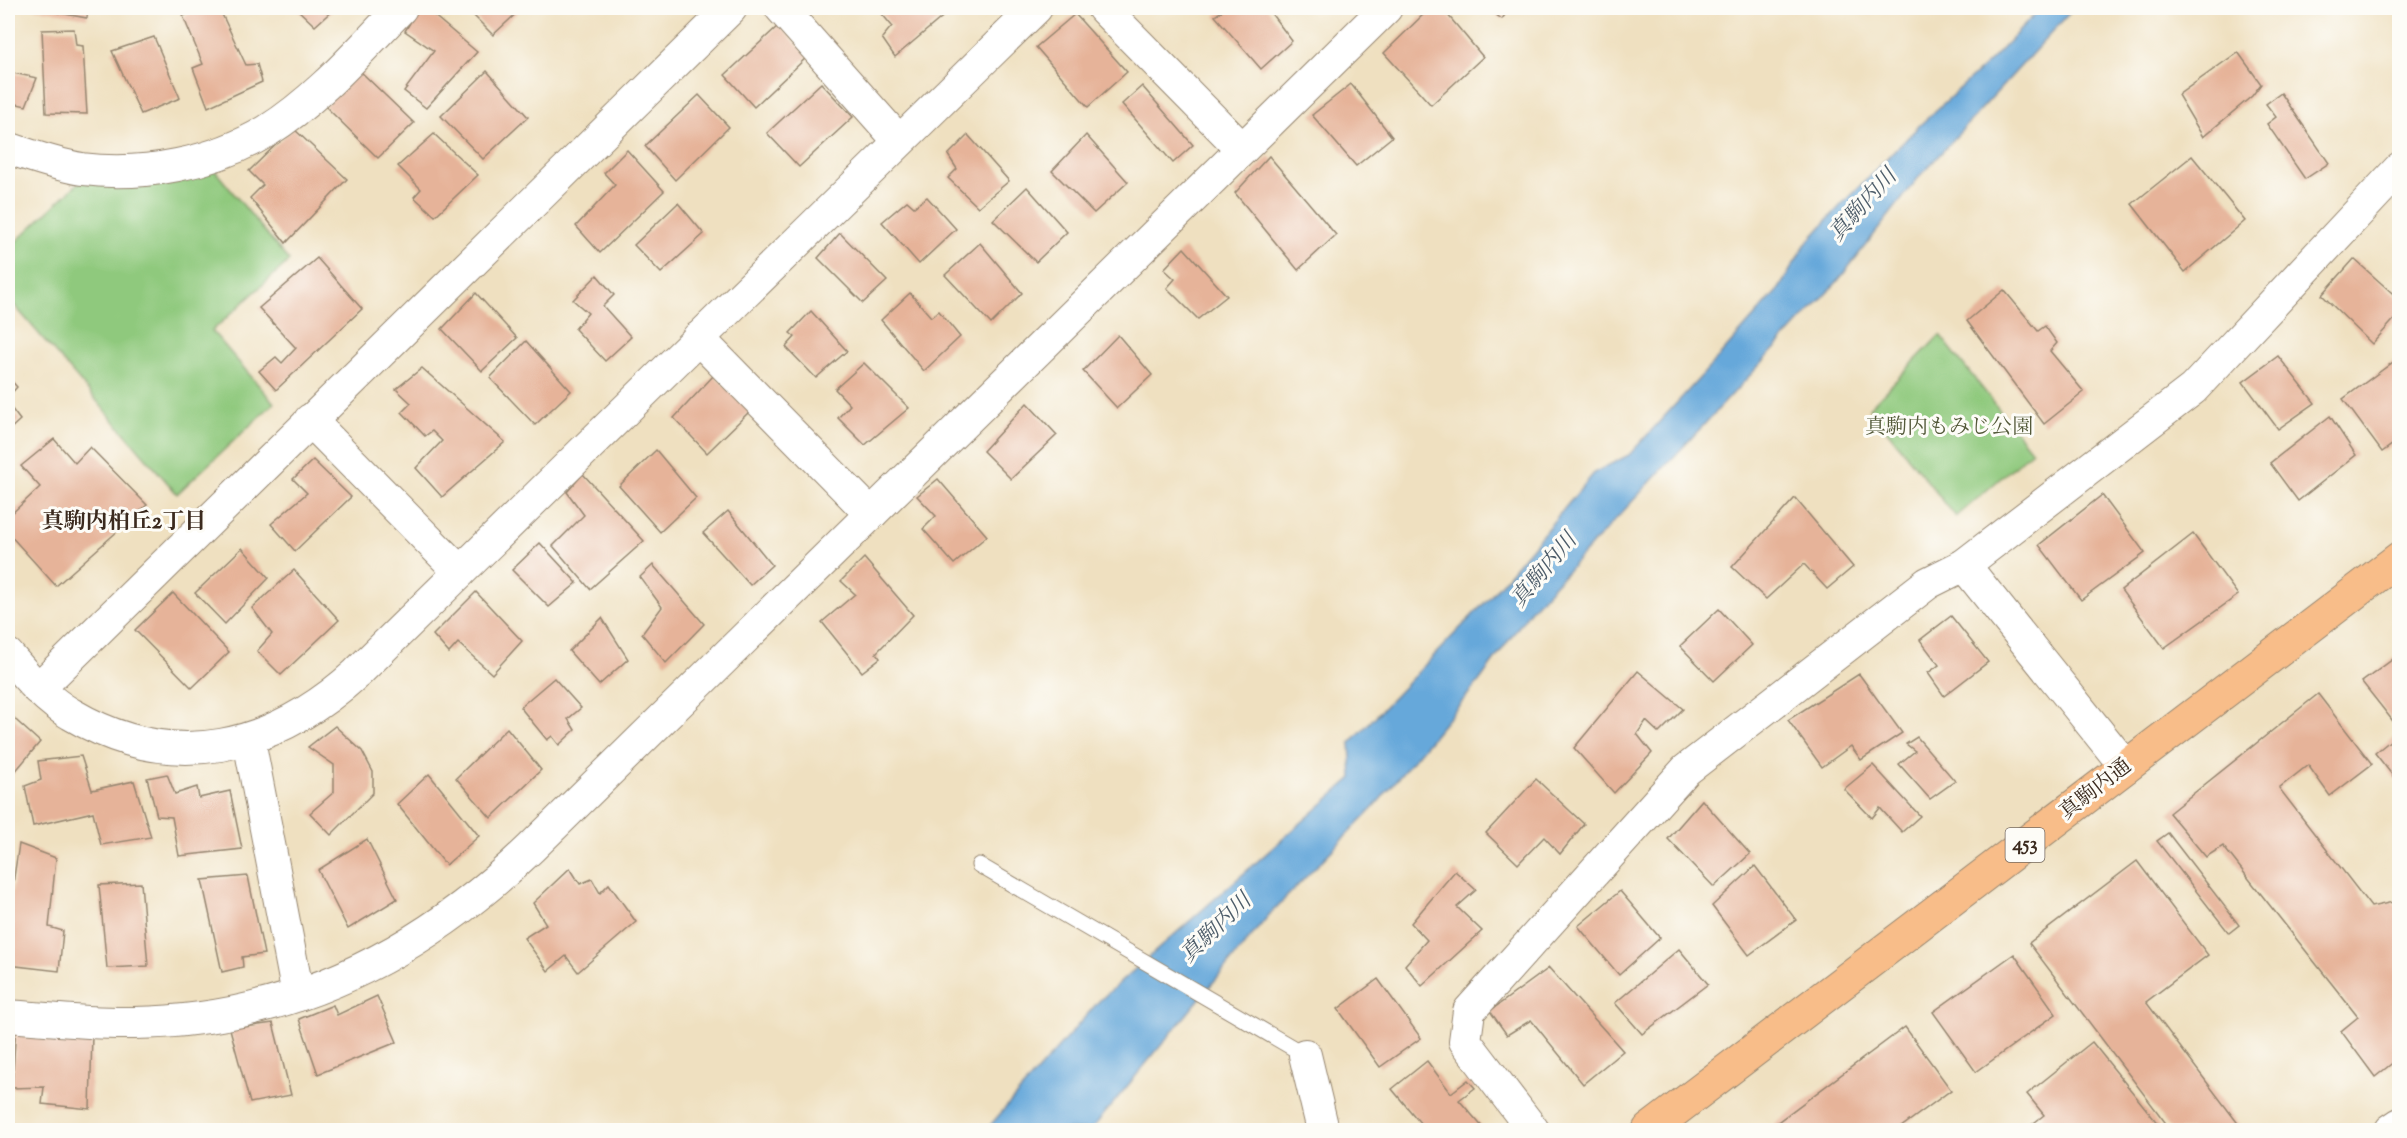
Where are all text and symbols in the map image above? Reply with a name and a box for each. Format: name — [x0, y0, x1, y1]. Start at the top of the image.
water label: 真駒内川 — [1823, 161, 1907, 249]
park label: 真駒内もみじ公園 — [1865, 413, 2033, 443]
district label: 真駒内柏丘2丁目 — [42, 507, 206, 539]
water label: 真駒内川 — [1504, 525, 1587, 615]
street label: 真駒内通 — [2054, 752, 2138, 828]
road number: 453 — [2006, 828, 2044, 862]
water label: 真駒内川 — [1174, 886, 1261, 971]

